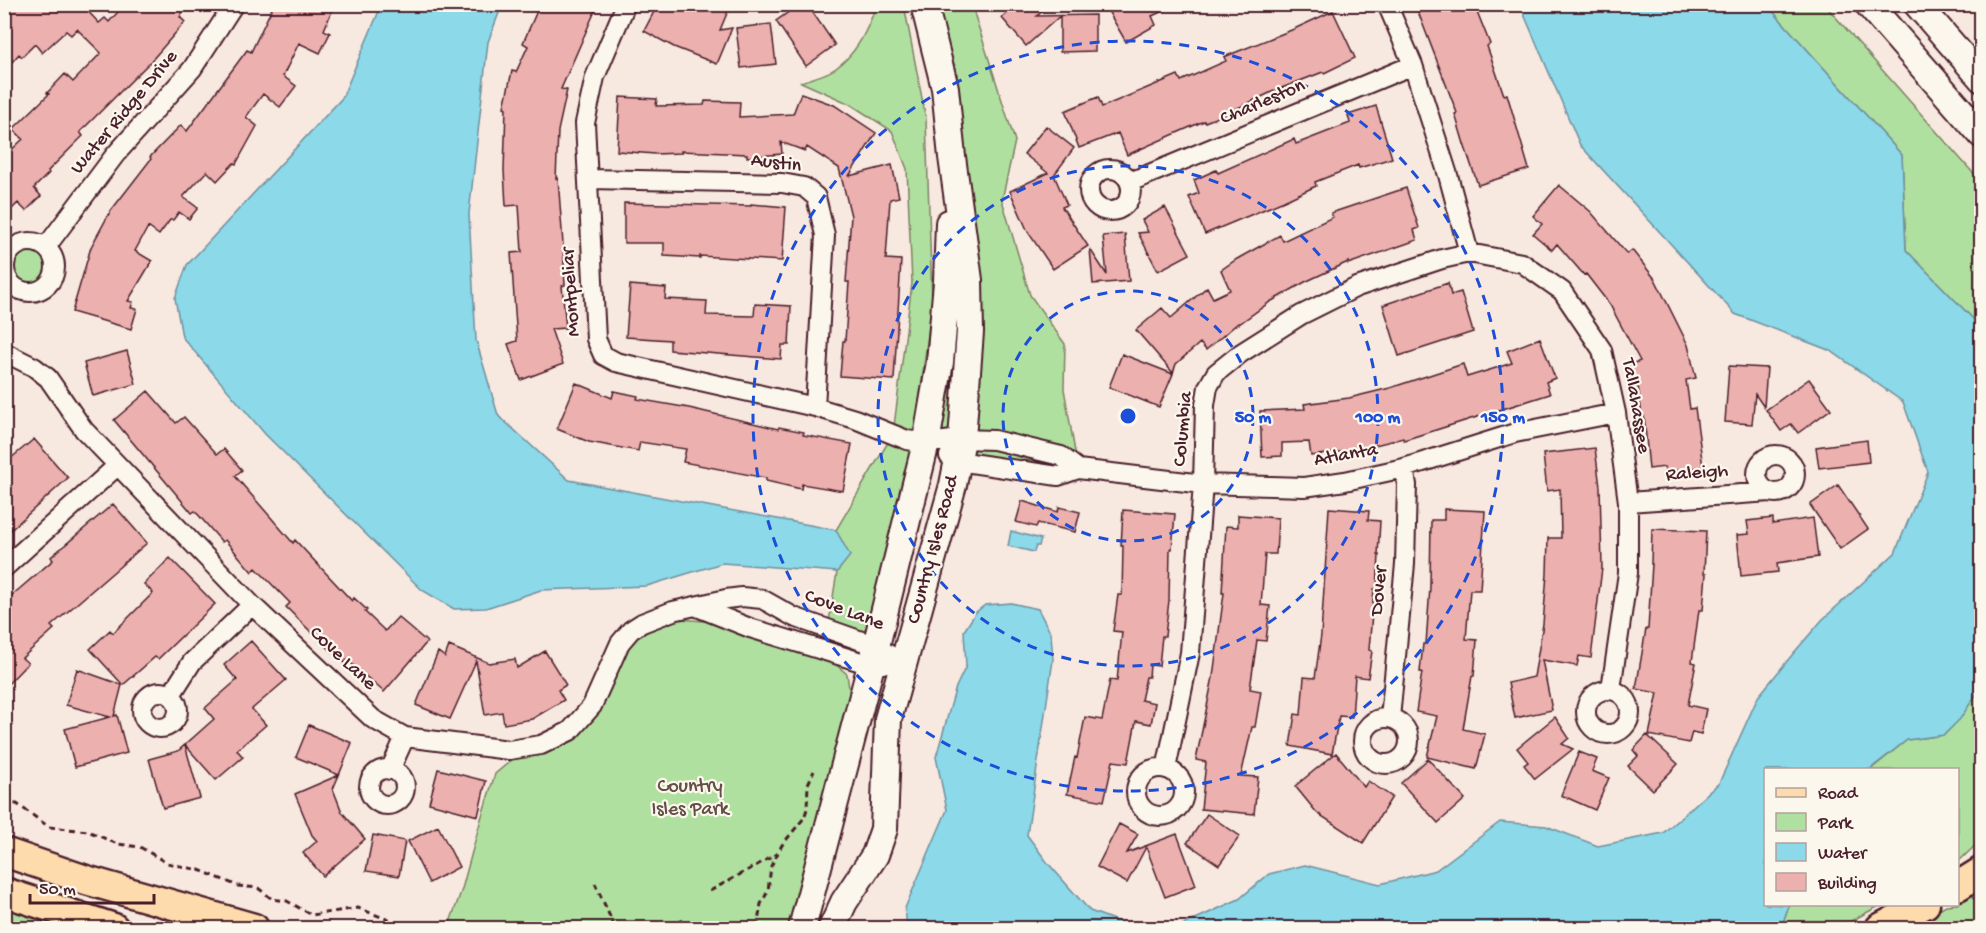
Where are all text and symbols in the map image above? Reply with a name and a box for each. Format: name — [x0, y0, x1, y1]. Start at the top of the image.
street label: Water Ridge Drive — [66, 46, 184, 180]
street label: Charleston — [1217, 75, 1309, 131]
street label: Austin — [750, 150, 803, 179]
street label: Montpeliar — [557, 245, 587, 337]
street label: Tallahassee — [1615, 356, 1655, 456]
street label: Columbia — [1169, 390, 1199, 467]
centre of rings — [1118, 406, 1138, 426]
text: 50 m — [1235, 408, 1272, 429]
text: 100 m — [1355, 408, 1401, 429]
text: 150 m — [1480, 408, 1525, 429]
street label: Atlanta — [1312, 439, 1381, 473]
street label: Raleigh — [1665, 460, 1729, 488]
street label: Country Isles Road — [903, 471, 965, 627]
street label: Dover — [1366, 563, 1394, 619]
street label: Cove Lane — [801, 585, 888, 637]
street label: Cove Lane — [304, 622, 381, 696]
legend — [1764, 768, 1959, 906]
park label: Country Isles Park — [651, 776, 731, 822]
text: Road — [1818, 784, 1859, 805]
text: Park — [1817, 814, 1854, 835]
text: Water — [1818, 844, 1868, 865]
scale bar — [30, 867, 154, 905]
text: Building — [1817, 874, 1877, 895]
text: 50 m — [39, 880, 76, 901]

